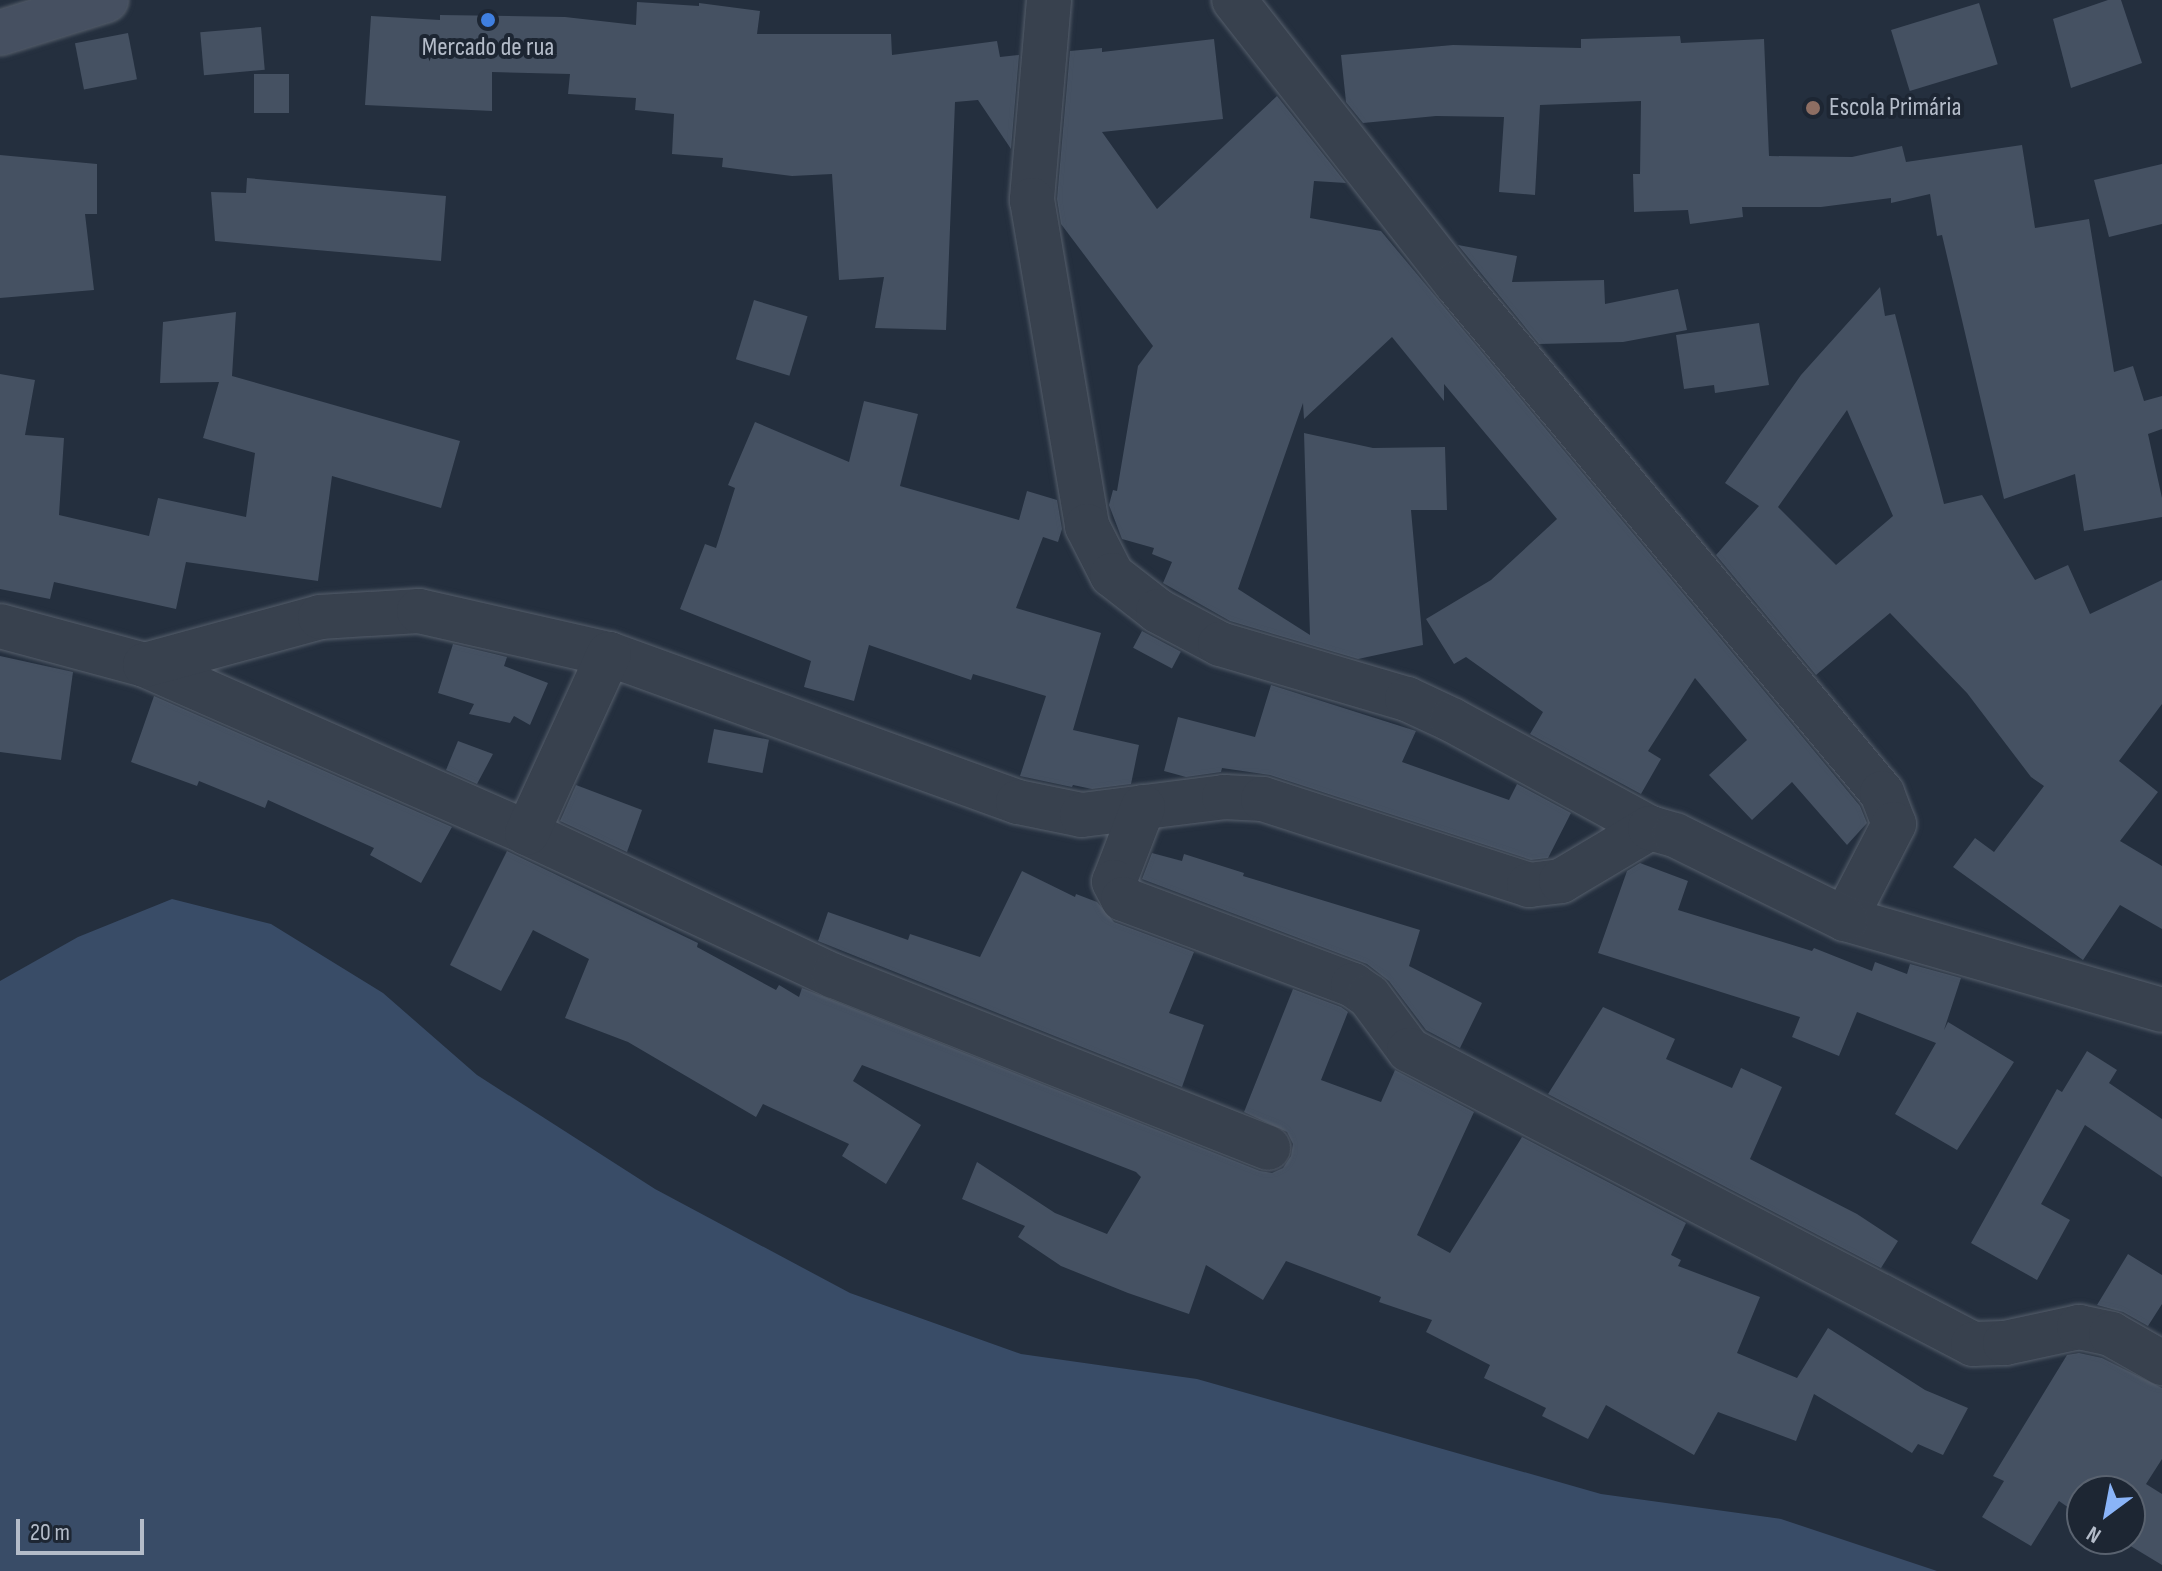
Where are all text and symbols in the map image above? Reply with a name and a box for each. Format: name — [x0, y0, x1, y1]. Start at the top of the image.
marker: Mercado de rua — [479, 11, 497, 29]
place label: Mercado de rua — [422, 32, 554, 64]
place label: Escola Primária — [1829, 92, 1961, 124]
marker: Escola Primária — [1804, 99, 1822, 117]
north arrow — [2066, 1475, 2146, 1555]
scale bar — [20, 1503, 148, 1553]
text: 20 m — [30, 1518, 70, 1547]
text: N — [2082, 1520, 2106, 1549]

